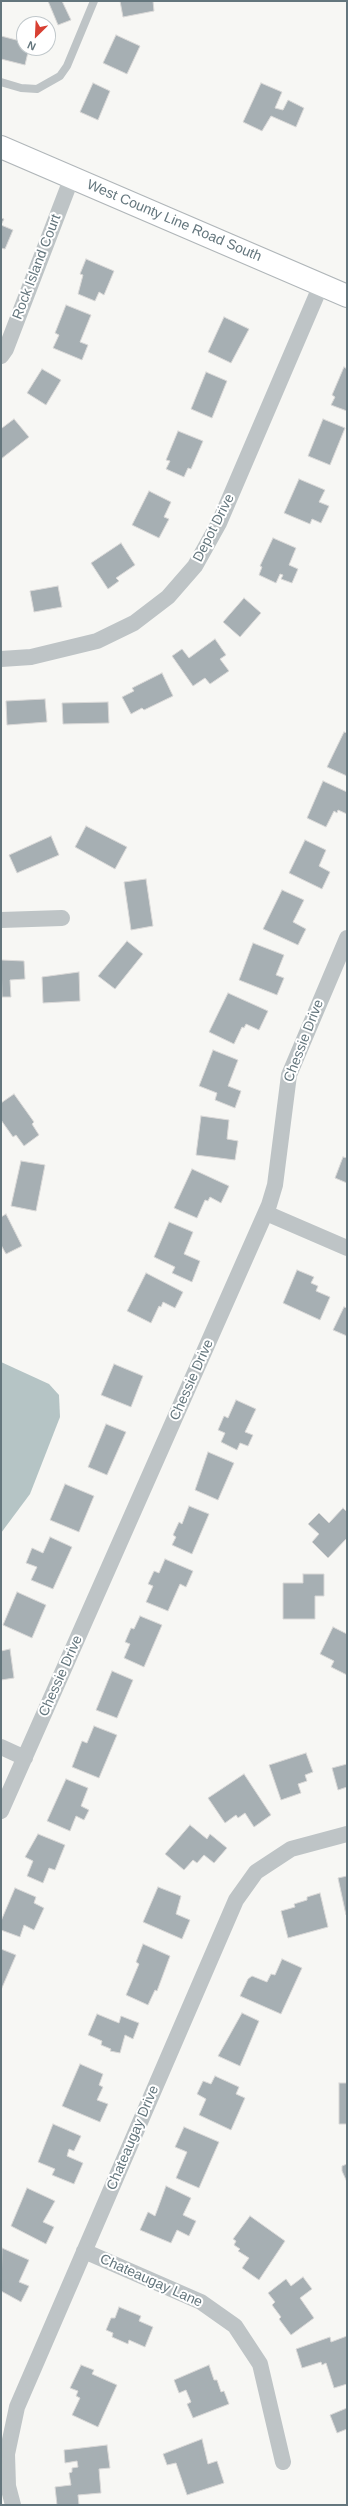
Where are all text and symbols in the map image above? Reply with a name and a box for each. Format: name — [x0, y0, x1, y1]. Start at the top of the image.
north arrow — [16, 16, 56, 56]
text: N — [25, 39, 38, 53]
street label: West County Line Road South — [84, 177, 264, 265]
street label: Rock Island Court — [9, 212, 65, 322]
street label: Depot Drive — [190, 491, 238, 565]
street label: Chessie Drive — [281, 997, 327, 1085]
street label: Chessie Drive — [167, 1337, 217, 1423]
street label: Chessie Drive — [36, 1633, 86, 1719]
street label: Chateaugay Drive — [103, 2083, 163, 2193]
street label: Chateaugay Lane — [97, 2251, 205, 2311]

